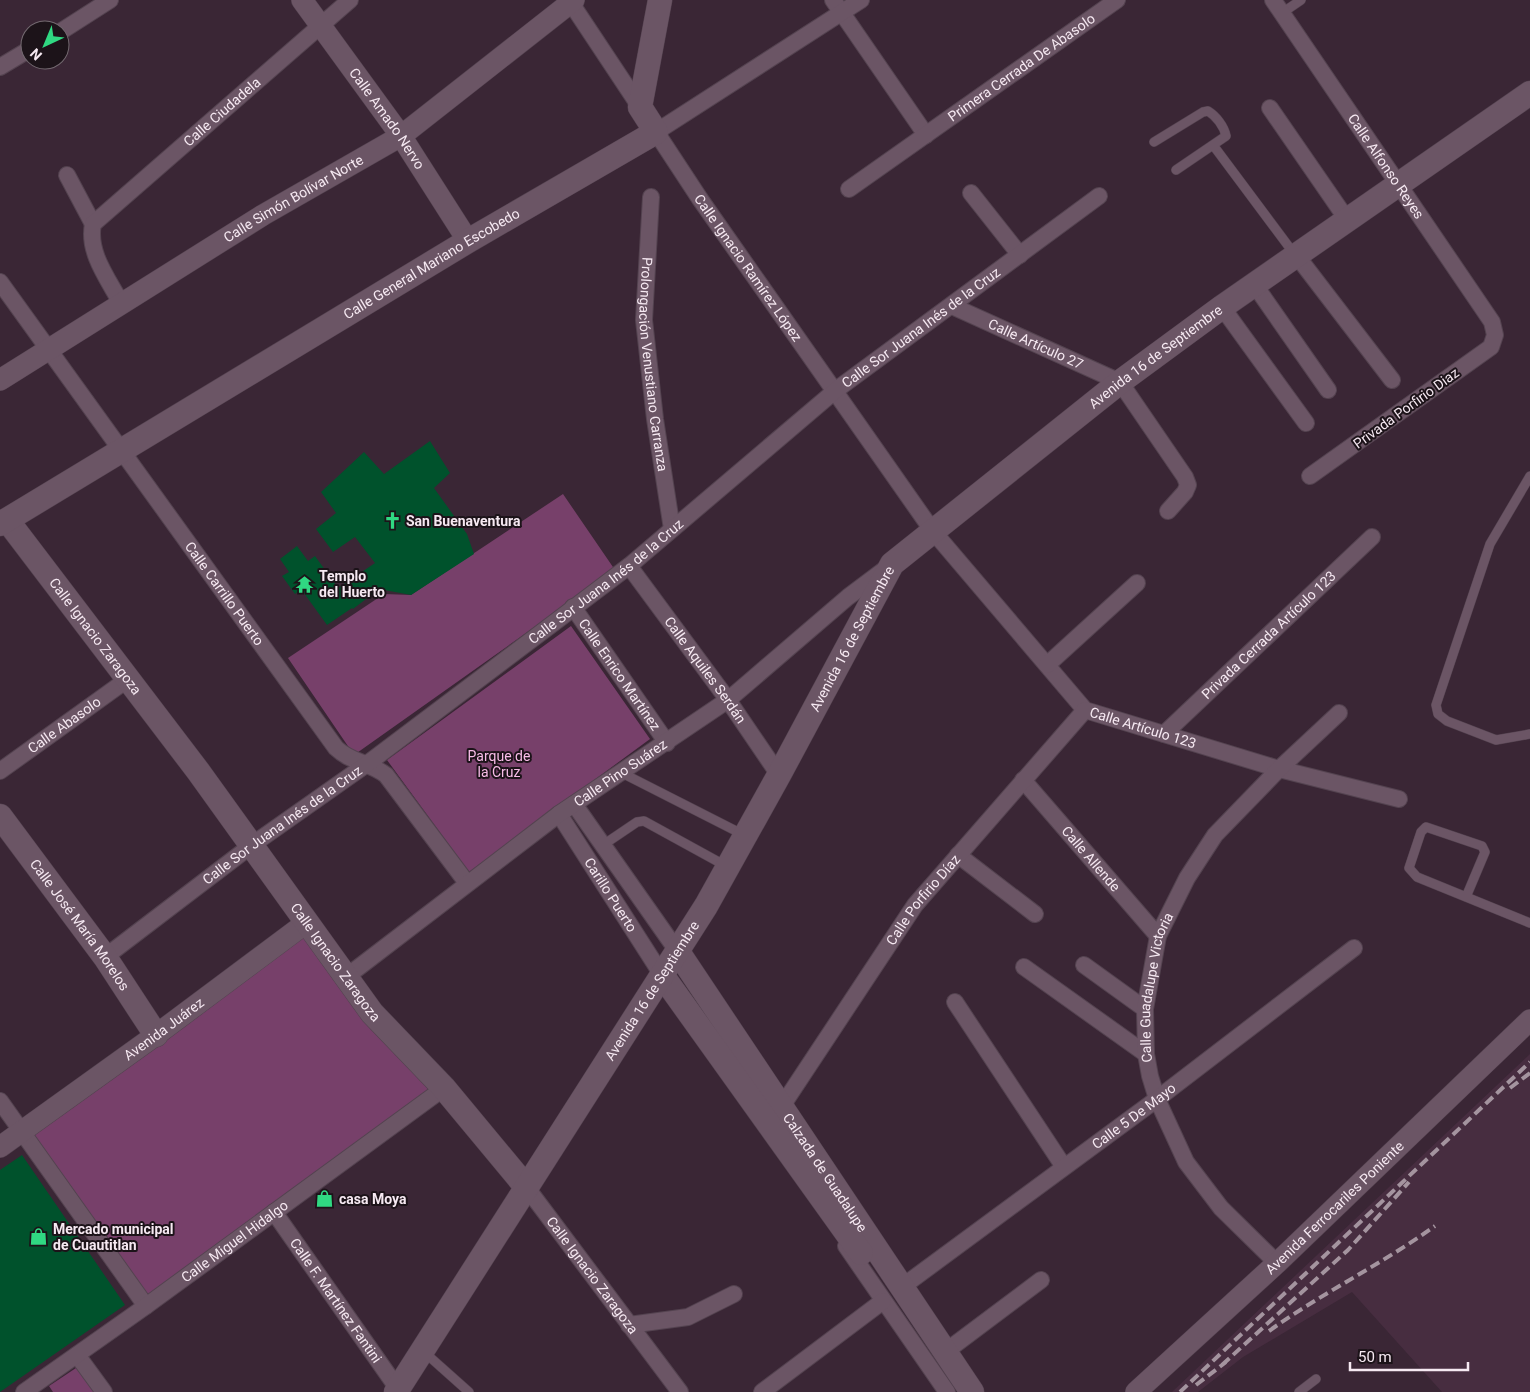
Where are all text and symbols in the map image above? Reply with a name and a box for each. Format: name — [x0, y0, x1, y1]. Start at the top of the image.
street label: Primera Cerrada De Abasolo — [945, 10, 1098, 125]
north arrow — [20, 20, 70, 70]
text: N — [27, 45, 45, 64]
street label: Calle Amado Nervo — [346, 65, 428, 172]
street label: Calle Ciudadela — [180, 74, 264, 149]
street label: Calle Alfonso Reyes — [1345, 111, 1427, 222]
street label: Calle Simón Bolívar Norte — [221, 151, 366, 246]
street label: Calle Ignacio Ramírez López — [691, 191, 805, 345]
street label: Calle General Mariano Escobedo — [341, 205, 522, 322]
street label: Prolongación Venustiano Carranza — [636, 257, 671, 473]
street label: Calle Sor Juana Inés de la Cruz — [839, 264, 1003, 391]
street label: Avenida 16 de Septiembre — [1086, 302, 1225, 412]
street label: Calle Artículo 27 — [986, 316, 1086, 372]
street label: Privada Porfirio Diaz — [1350, 364, 1462, 452]
church icon: San Buenaventura — [382, 511, 402, 531]
place label: San Buenaventura — [406, 513, 521, 529]
street label: Calle Sor Juana Inés de la Cruz — [525, 516, 686, 647]
street label: Calle Carrillo Puerto — [182, 539, 267, 648]
street label: Avenida 16 de Septiembre — [807, 563, 897, 714]
place label: Templo del Huerto — [319, 568, 385, 600]
street label: Privada Cerrada Artículo 123 — [1198, 568, 1339, 702]
temple icon: Templo del Huerto — [295, 574, 315, 594]
street label: Calle Ignacio Zaragoza — [46, 575, 145, 698]
street label: Calle Aquiles Serdán — [661, 614, 749, 726]
street label: Calle Enrico Martínez — [575, 615, 664, 733]
street label: Calle Abasolo — [25, 693, 104, 756]
street label: Calle Artículo 123 — [1088, 704, 1198, 751]
street label: Calle Pino Suárez — [571, 736, 670, 810]
park label: Parque de la Cruz — [468, 748, 530, 780]
street label: Calle Sor Juana Inés de la Cruz — [199, 762, 365, 888]
street label: Calle Allende — [1059, 823, 1124, 894]
street label: Calle Porfirio Díaz — [883, 851, 963, 948]
street label: Carillo Puerto — [581, 855, 640, 935]
street label: Calle José María Morelos — [27, 856, 133, 994]
street label: Calle Ignacio Zaragoza — [288, 900, 384, 1025]
street label: Calle Guadalupe Victoria — [1137, 910, 1176, 1064]
street label: Avenida 16 de Septiembre — [602, 918, 702, 1063]
street label: Avenida Juárez — [121, 994, 207, 1063]
street label: Calle 5 De Mayo — [1089, 1080, 1179, 1152]
street label: Calzada de Guadalupe — [780, 1110, 871, 1235]
street label: Avenida Ferrocariles Poniente — [1262, 1138, 1407, 1277]
shop icon: casa Moya — [315, 1189, 335, 1209]
place label: casa Moya — [339, 1191, 407, 1207]
street label: Calle Miguel Hidalgo — [178, 1197, 291, 1286]
street label: Calle Ignacio Zaragoza — [543, 1214, 641, 1337]
place label: Mercado municipal de Cuautitlan — [53, 1221, 173, 1253]
shop icon: Mercado municipal de Cuautitlan — [29, 1227, 49, 1247]
street label: Calle F. Martínez Fantini — [287, 1235, 385, 1366]
scale bar — [1350, 1340, 1468, 1372]
text: 50 m — [1358, 1348, 1392, 1366]

